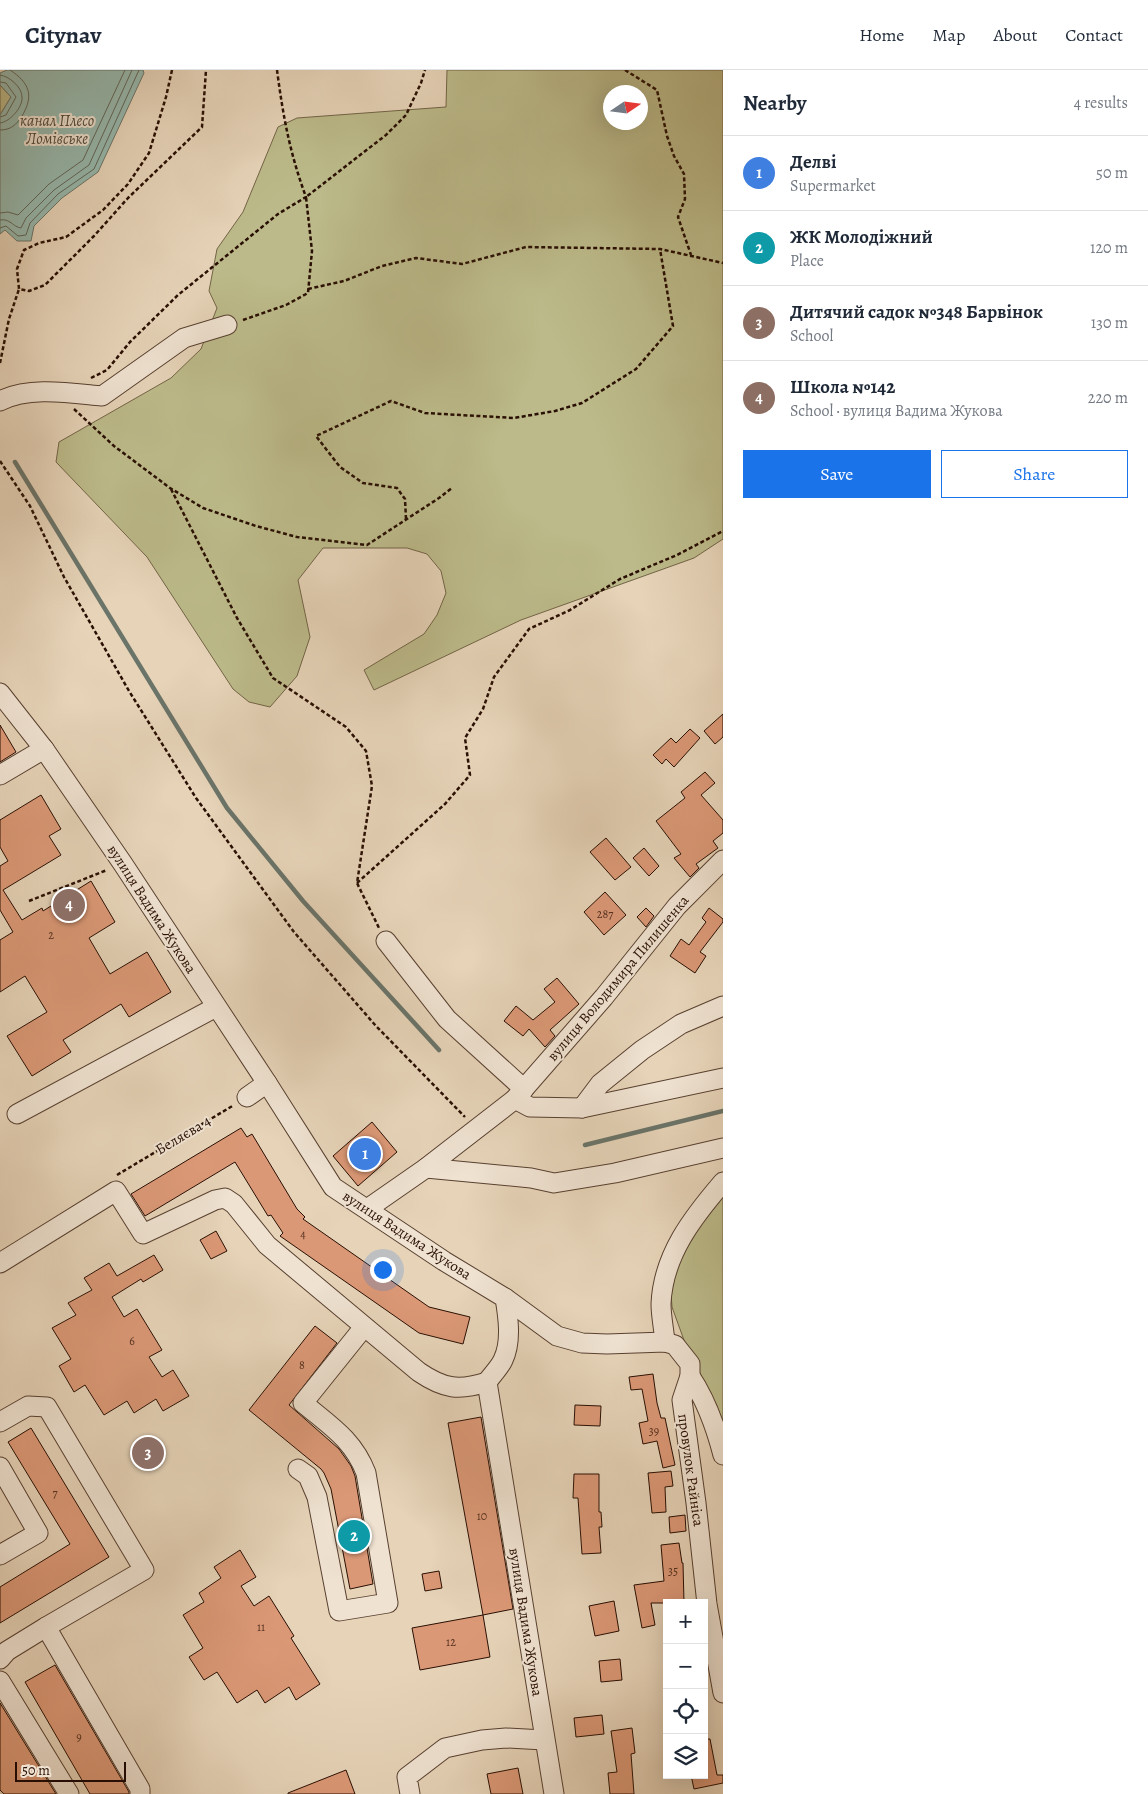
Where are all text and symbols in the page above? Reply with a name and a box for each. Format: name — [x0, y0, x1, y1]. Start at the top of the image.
text: Citynav — [25, 19, 101, 51]
text: Home — [859, 23, 904, 47]
text: Map — [932, 23, 965, 47]
text: About — [993, 23, 1037, 47]
text: Contact — [1065, 23, 1123, 47]
north arrow — [603, 85, 648, 130]
text: Nearby — [743, 89, 806, 117]
text: 4 results — [1074, 92, 1128, 114]
water label: канал Плесо Ломівське — [20, 110, 94, 150]
text: Делві — [790, 149, 836, 175]
text: 1 — [756, 162, 762, 184]
text: 50 m — [1096, 162, 1128, 184]
text: Supermarket — [790, 175, 876, 197]
text: ЖК Молодіжний — [790, 224, 933, 250]
text: 2 — [755, 237, 763, 259]
text: 120 m — [1090, 237, 1128, 259]
text: Place — [790, 250, 824, 272]
text: Дитячий садок №348 Барвінок — [790, 299, 1043, 325]
text: 3 — [756, 312, 762, 334]
text: 130 m — [1091, 312, 1128, 334]
text: School — [790, 325, 833, 347]
text: Школа №142 — [790, 374, 895, 400]
text: 4 — [755, 387, 763, 409]
text: 220 m — [1088, 387, 1128, 409]
text: School · вулиця Вадима Жукова — [790, 400, 1003, 422]
button: Save — [743, 450, 931, 498]
button: Share — [941, 450, 1128, 498]
street label: вулиця Вадима Жукова — [103, 841, 201, 977]
pin: 4 — [53, 886, 85, 924]
street label: вулиця Володимира Пилишенка — [543, 891, 693, 1065]
house number: 287 — [597, 906, 614, 922]
house number: 2 — [48, 927, 54, 943]
street label: Беляєва 4 — [152, 1111, 215, 1159]
pin: 1 — [349, 1135, 381, 1173]
street label: вулиця Вадима Жукова — [339, 1186, 475, 1284]
house number: 4 — [300, 1226, 306, 1242]
your location — [370, 1257, 396, 1283]
house number: 6 — [129, 1333, 135, 1349]
house number: 8 — [299, 1357, 305, 1373]
street label: провулок Райніса — [673, 1412, 709, 1528]
house number: 39 — [649, 1423, 659, 1439]
pin: 3 — [132, 1434, 164, 1472]
house number: 7 — [52, 1485, 58, 1501]
house number: 10 — [477, 1508, 487, 1524]
pin: 2 — [338, 1517, 370, 1555]
street label: вулиця Вадима Жукова — [504, 1546, 548, 1698]
house number: 35 — [668, 1563, 678, 1579]
map controls — [663, 1599, 708, 1779]
button: + — [663, 1599, 708, 1644]
house number: 11 — [257, 1619, 265, 1635]
house number: 12 — [446, 1634, 456, 1650]
button: − — [663, 1644, 708, 1689]
button: locate — [663, 1689, 708, 1734]
house number: 9 — [76, 1729, 82, 1745]
button: layers — [663, 1734, 708, 1779]
scale bar — [15, 1759, 126, 1782]
text: 50 m — [22, 1761, 50, 1780]

